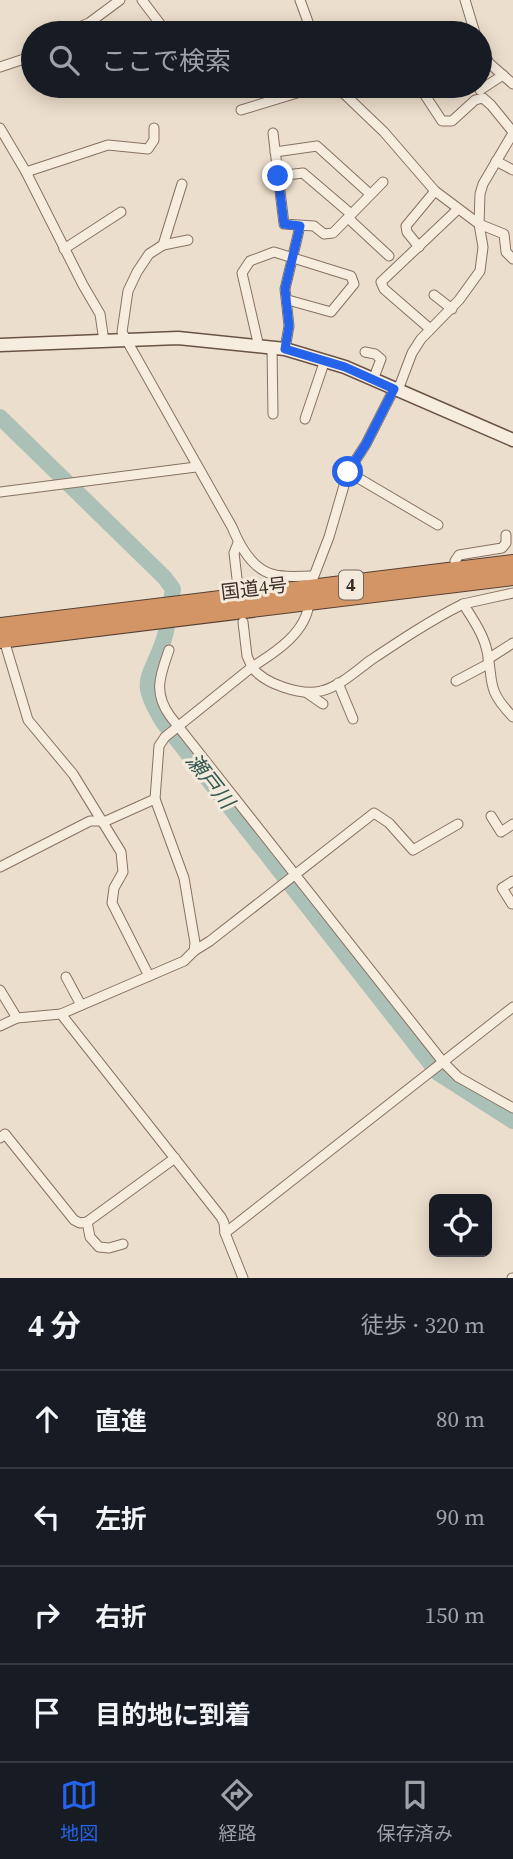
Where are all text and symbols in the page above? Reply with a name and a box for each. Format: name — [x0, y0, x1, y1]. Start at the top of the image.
search box — [21, 21, 492, 98]
icon: search — [45, 41, 83, 79]
text: ここで検索 — [101, 43, 231, 79]
route end — [262, 160, 293, 191]
route start — [332, 456, 363, 487]
road number: 4 — [339, 570, 363, 600]
street label: 国道4号 — [219, 571, 289, 605]
water label: 瀬戸川 — [180, 747, 242, 816]
map controls — [429, 1194, 492, 1257]
button: locate — [429, 1194, 492, 1257]
text: 4 分 — [28, 1305, 81, 1346]
text: 徒歩 · 320 m — [361, 1309, 485, 1341]
icon: ahead — [28, 1400, 66, 1438]
text: 直進 — [95, 1403, 147, 1439]
text: 80 m — [436, 1403, 485, 1435]
icon: left — [28, 1498, 66, 1536]
text: 左折 — [95, 1501, 147, 1537]
text: 90 m — [436, 1501, 485, 1533]
icon: right — [28, 1596, 66, 1634]
text: 右折 — [95, 1599, 147, 1635]
text: 150 m — [424, 1599, 485, 1631]
icon: arrive — [28, 1694, 66, 1732]
text: 目的地に到着 — [95, 1697, 251, 1733]
tab: 地図 — [60, 1776, 98, 1846]
tab: 経路 — [218, 1776, 257, 1846]
tab: 保存済み — [377, 1776, 453, 1846]

